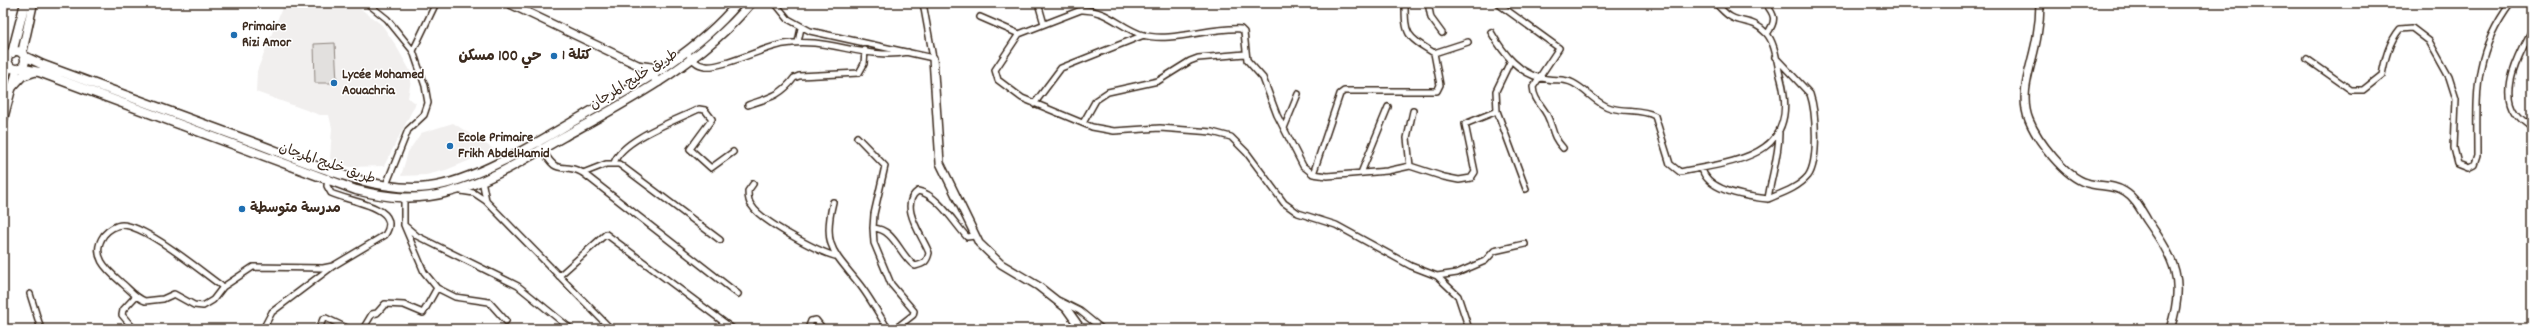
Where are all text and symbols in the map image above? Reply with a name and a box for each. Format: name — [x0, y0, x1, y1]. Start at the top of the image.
place label: Primaire Rizi Amor — [242, 17, 292, 53]
marker: Primaire Rizi Amor — [229, 30, 239, 40]
street label: طريق خليج المرجان — [586, 45, 682, 115]
district label: حي 100 مسكن — [458, 46, 542, 69]
place label: كتلة 1 — [562, 46, 592, 66]
marker: كتلة 1 — [549, 51, 559, 61]
place label: Lycée Mohamed Aouachria — [342, 65, 425, 101]
marker: Lycée Mohamed Aouachria — [329, 78, 339, 88]
place label: Ecole Primaire Frikh AbdelHamid — [458, 128, 550, 164]
street label: طريق خليج المرجان — [276, 138, 378, 190]
marker: Ecole Primaire Frikh AbdelHamid — [445, 141, 455, 151]
place label: مدرسة متوسطة — [250, 199, 341, 219]
marker: مدرسة متوسطة — [237, 204, 247, 214]

